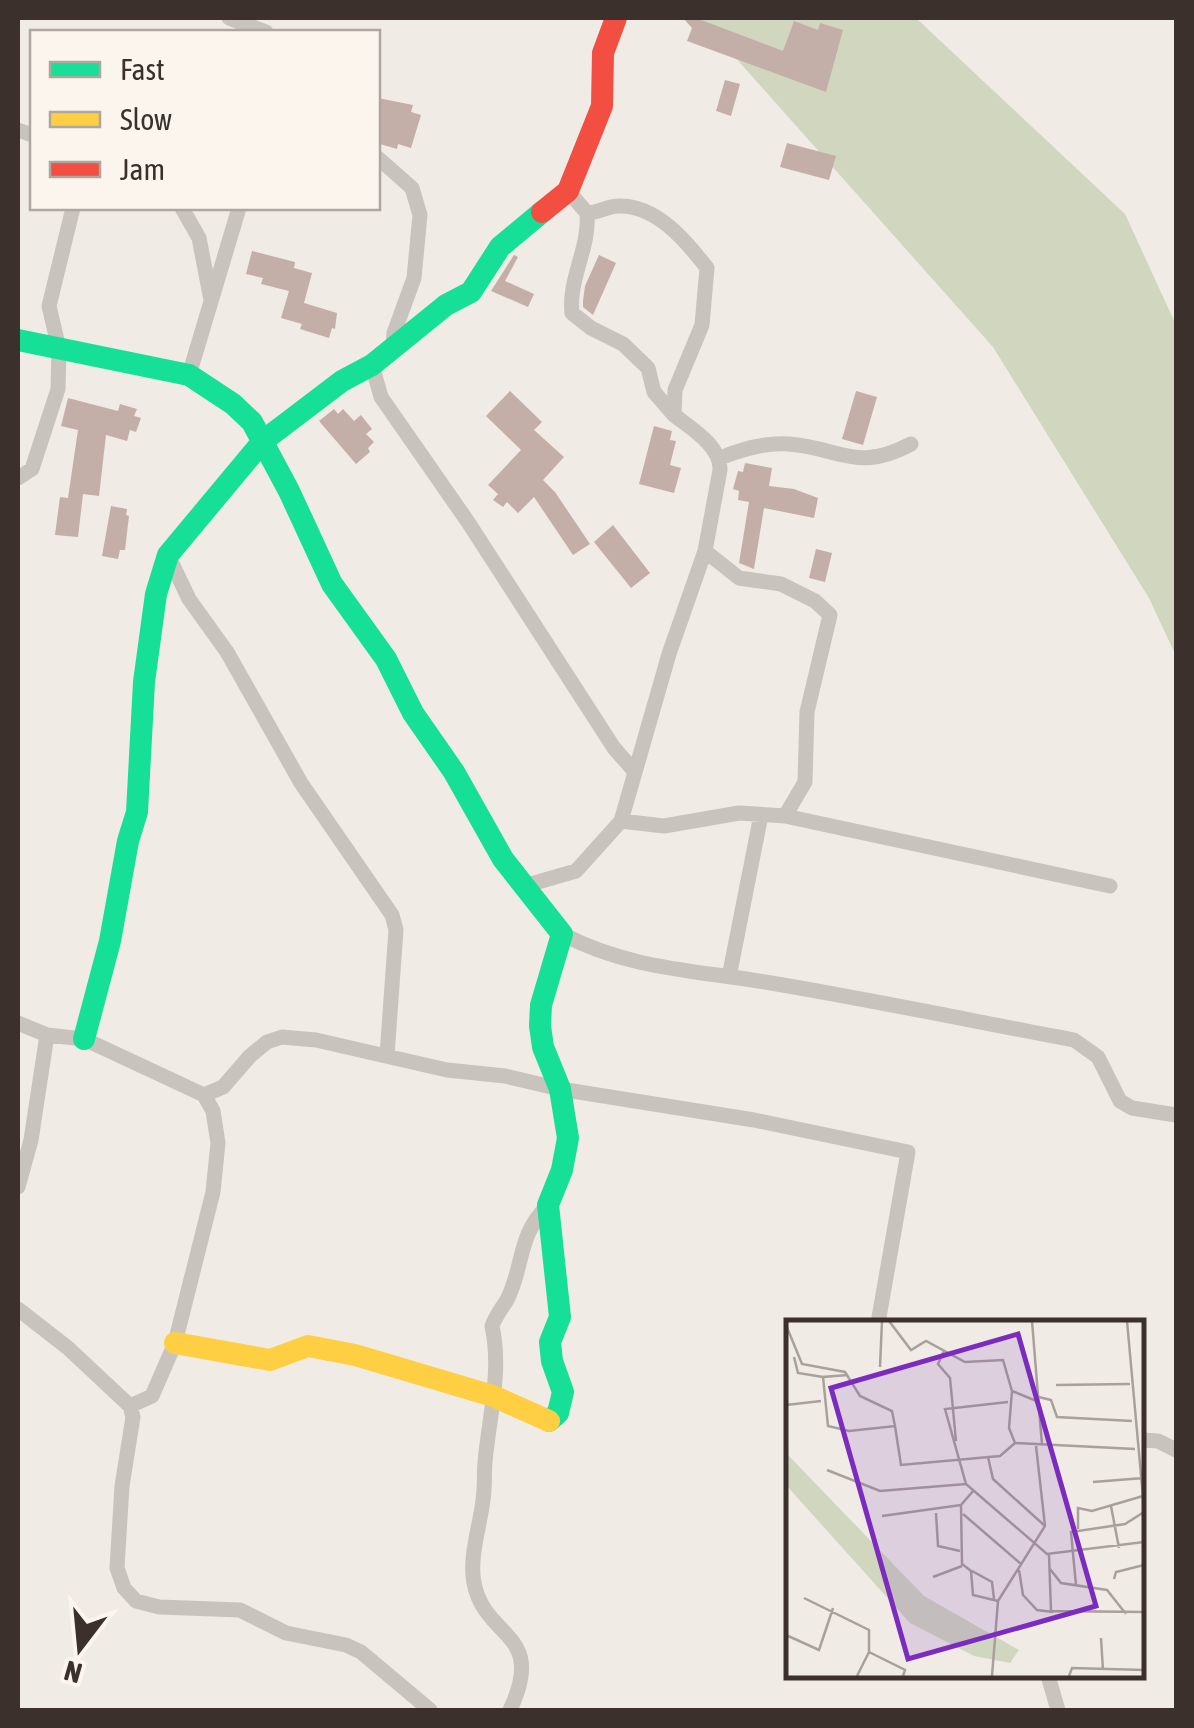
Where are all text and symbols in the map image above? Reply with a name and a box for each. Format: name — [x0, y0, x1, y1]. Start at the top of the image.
legend — [30, 30, 380, 210]
text: Fast — [120, 52, 165, 86]
text: Slow — [120, 102, 172, 136]
text: Jam — [120, 152, 165, 186]
inset map — [786, 1320, 1144, 1678]
north arrow — [30, 1598, 130, 1698]
text: N — [61, 1654, 85, 1690]

